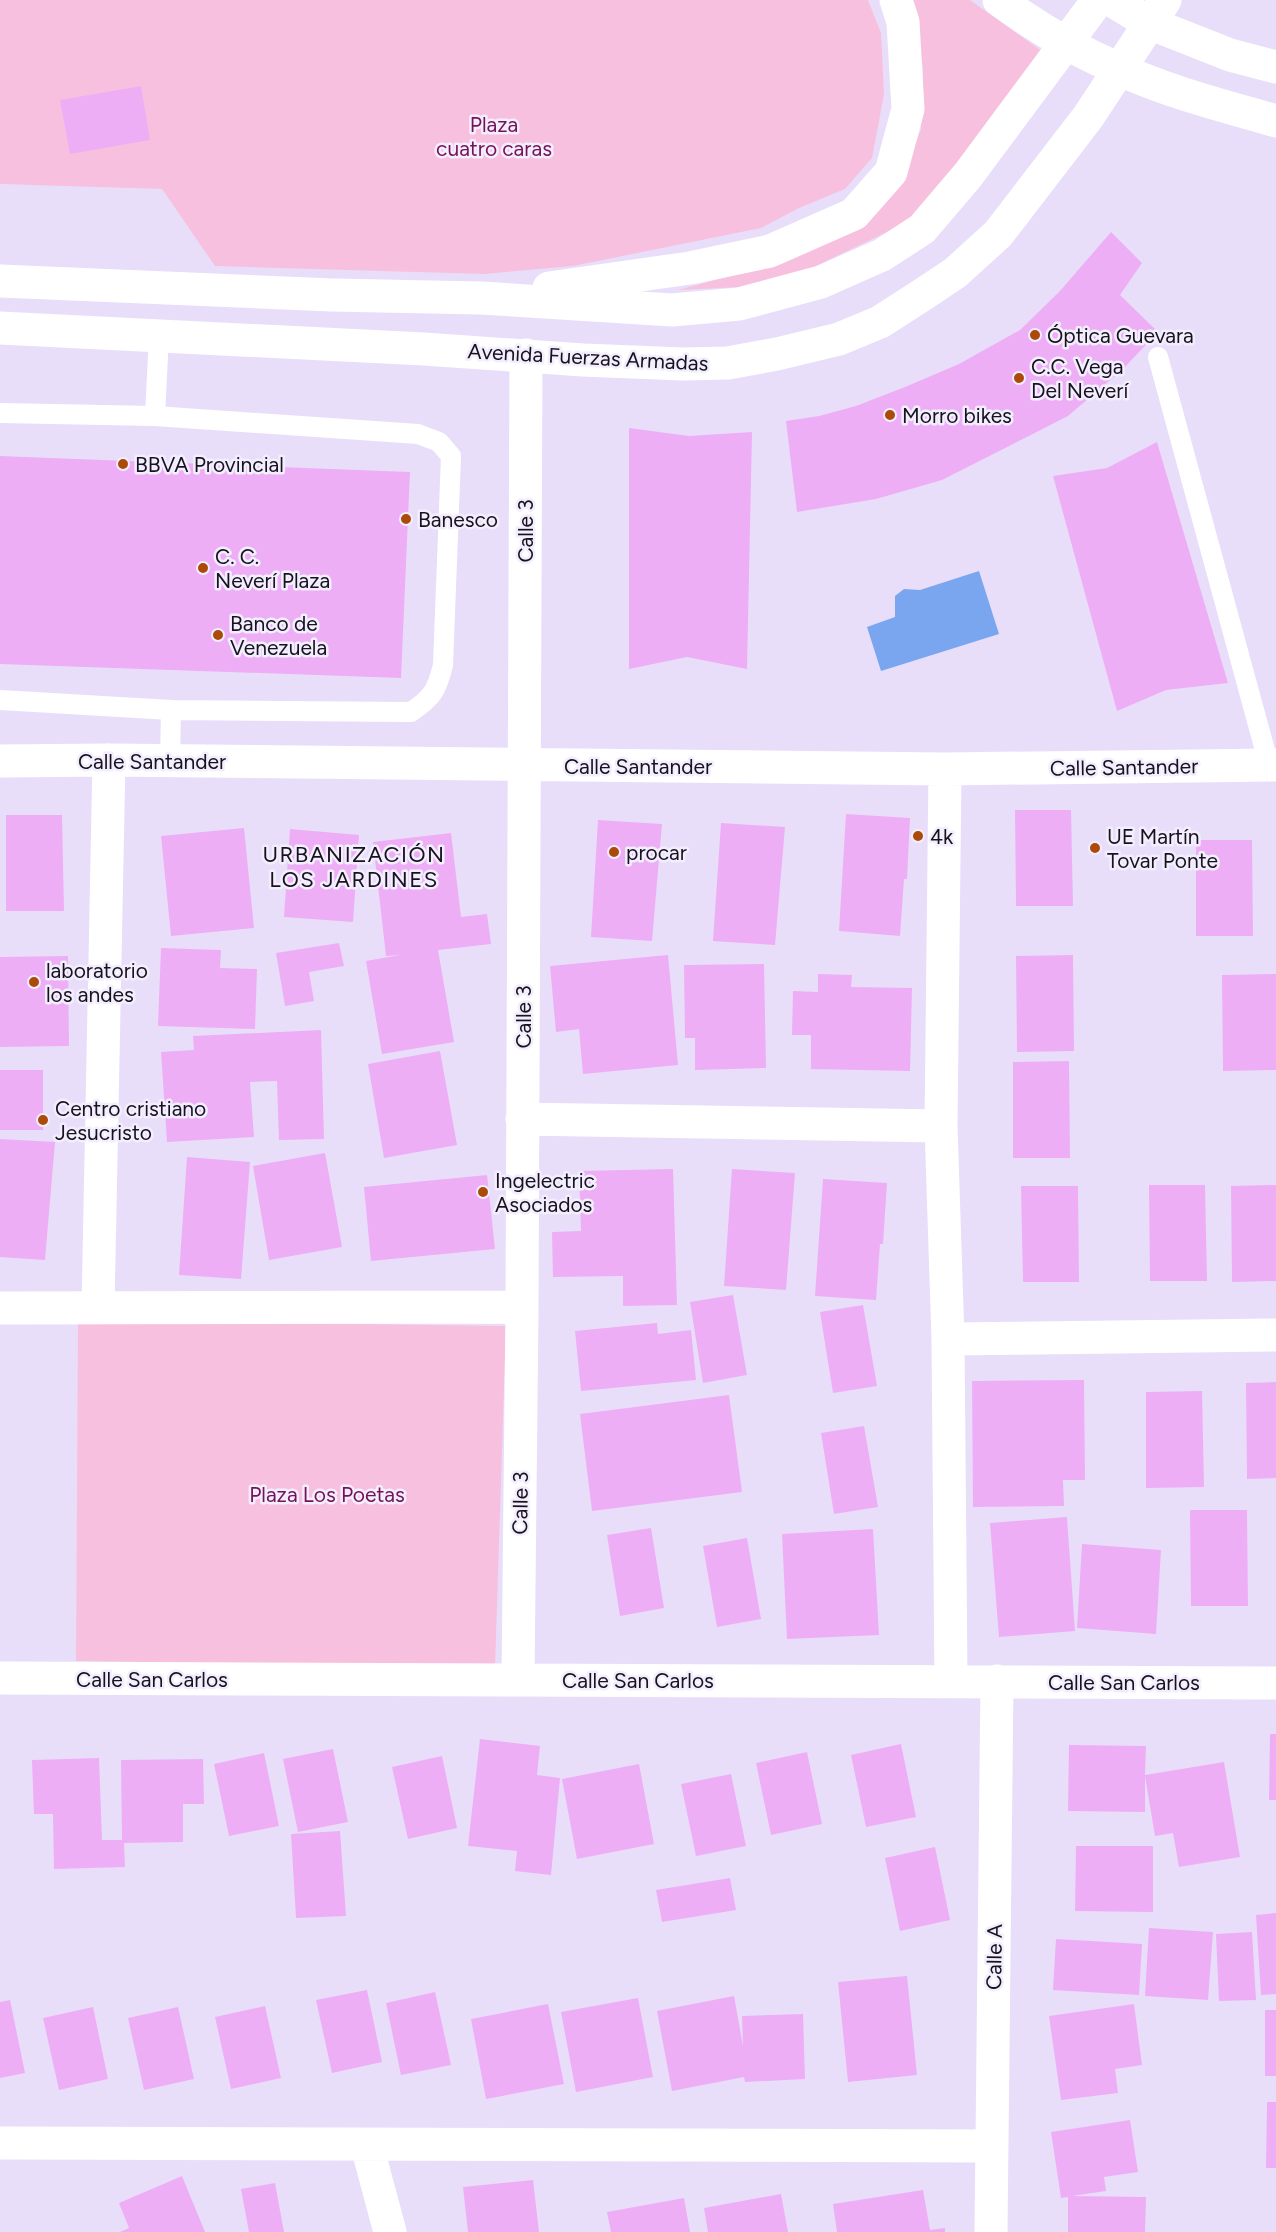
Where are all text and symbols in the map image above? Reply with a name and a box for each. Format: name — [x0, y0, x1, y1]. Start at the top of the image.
park label: Plaza cuatro caras — [436, 112, 552, 161]
place label: Óptica Guevara — [1047, 323, 1194, 348]
marker: Óptica Guevara — [1028, 328, 1042, 342]
street label: Avenida Fuerzas Armadas — [467, 338, 709, 376]
place label: C.C. Vega Del Neverí — [1031, 354, 1129, 403]
marker: C.C. Vega Del Neverí — [1012, 371, 1026, 385]
place label: Morro bikes — [902, 403, 1012, 428]
marker: Morro bikes — [883, 408, 897, 422]
place label: BBVA Provincial — [135, 452, 284, 477]
marker: BBVA Provincial — [116, 457, 130, 471]
street label: Calle 3 — [513, 499, 538, 563]
place label: Banesco — [418, 507, 498, 532]
marker: Banesco — [399, 512, 413, 526]
place label: C. C. Neverí Plaza — [215, 544, 330, 593]
marker: C. C. Neverí Plaza — [196, 561, 210, 575]
place label: Banco de Venezuela — [230, 611, 327, 660]
marker: Banco de Venezuela — [211, 628, 225, 642]
street label: Calle Santander — [78, 749, 226, 774]
street label: Calle Santander — [1050, 753, 1198, 781]
street label: Calle Santander — [564, 754, 712, 779]
place label: 4k — [930, 824, 954, 849]
place label: UE Martín Tovar Ponte — [1107, 824, 1218, 873]
marker: 4k — [911, 829, 925, 843]
place label: procar — [626, 840, 687, 865]
district label: URBANIZACIÓN LOS JARDINES — [262, 841, 446, 893]
marker: UE Martín Tovar Ponte — [1088, 841, 1102, 855]
marker: procar — [607, 845, 621, 859]
place label: laboratorio los andes — [46, 958, 148, 1007]
marker: laboratorio los andes — [27, 975, 41, 989]
street label: Calle 3 — [511, 985, 536, 1049]
place label: Centro cristiano Jesucristo — [55, 1096, 206, 1145]
marker: Centro cristiano Jesucristo — [36, 1113, 50, 1127]
place label: Ingelectric Asociados — [495, 1168, 595, 1217]
marker: Ingelectric Asociados — [476, 1185, 490, 1199]
street label: Calle 3 — [507, 1471, 533, 1535]
park label: Plaza Los Poetas — [249, 1482, 405, 1507]
street label: Calle San Carlos — [76, 1667, 228, 1692]
street label: Calle San Carlos — [562, 1668, 714, 1693]
street label: Calle San Carlos — [1048, 1670, 1200, 1695]
street label: Calle A — [981, 1924, 1007, 1990]

